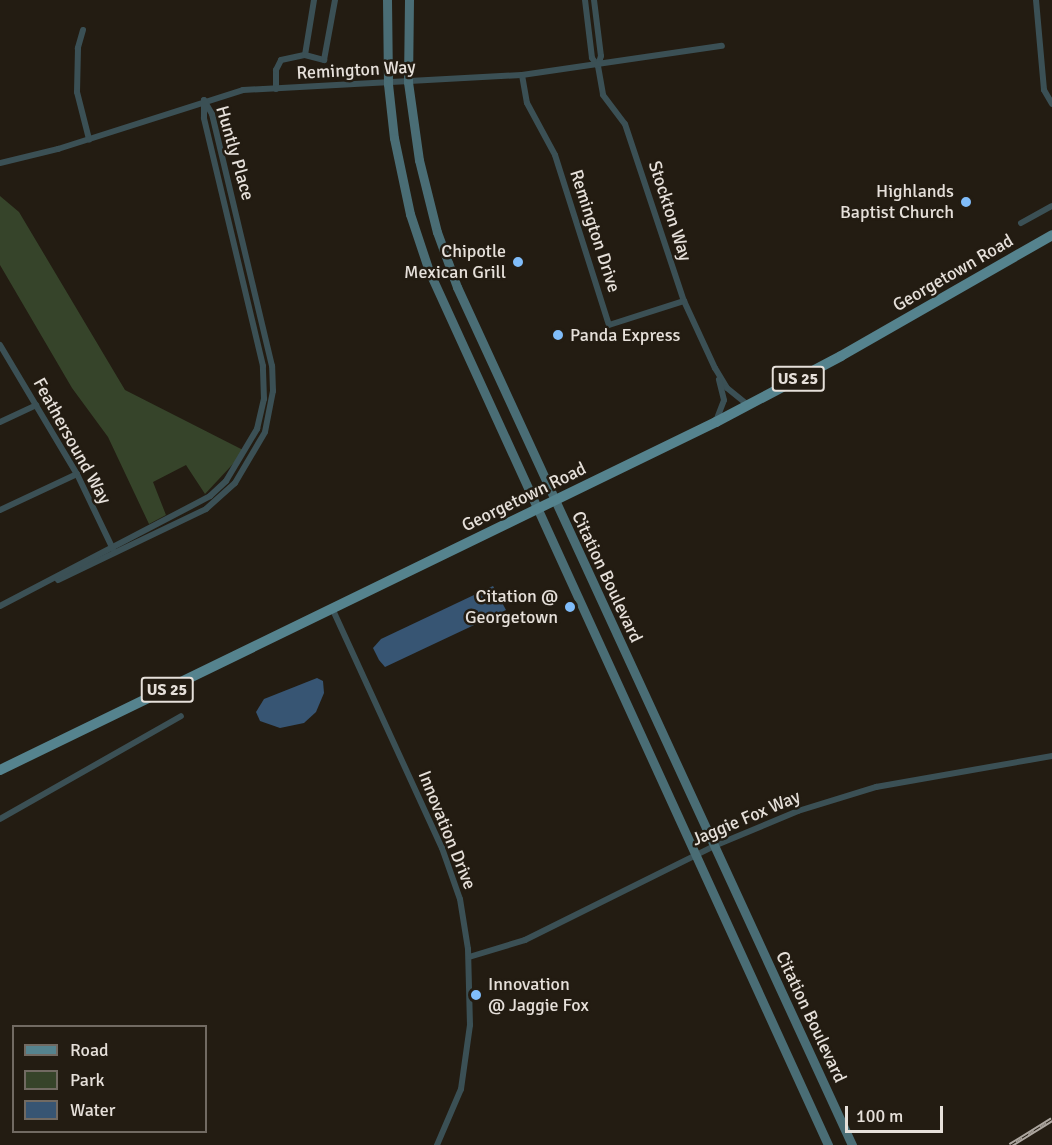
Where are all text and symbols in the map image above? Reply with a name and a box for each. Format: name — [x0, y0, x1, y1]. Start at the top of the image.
street label: Remington Way — [296, 56, 416, 84]
street label: Huntly Place — [211, 103, 259, 203]
street label: Stockton Way — [644, 158, 696, 264]
street label: Remington Drive — [565, 167, 625, 295]
place label: Highlands Baptist Church — [840, 181, 954, 224]
marker: Highlands Baptist Church — [959, 195, 973, 209]
street label: Georgetown Road — [889, 230, 1017, 316]
place label: Chipotle Mexican Grill — [404, 241, 506, 284]
marker: Chipotle Mexican Grill — [511, 255, 525, 269]
place label: Panda Express — [570, 324, 680, 346]
marker: Panda Express — [551, 328, 565, 342]
road number: US 25 — [771, 366, 825, 392]
street label: Feathersound Way — [28, 374, 116, 508]
street label: Georgetown Road — [458, 458, 590, 536]
street label: Citation Boulevard — [567, 508, 647, 646]
place label: Citation @ Georgetown — [465, 586, 558, 628]
marker: Citation @ Georgetown — [563, 600, 577, 614]
road number: US 25 — [140, 677, 194, 703]
street label: Innovation Drive — [413, 768, 481, 892]
street label: Jaggie Fox Way — [689, 785, 803, 851]
street label: Citation Boulevard — [771, 948, 851, 1086]
place label: Innovation @ Jaggie Fox — [488, 974, 589, 1016]
marker: Innovation @ Jaggie Fox — [469, 988, 483, 1002]
legend — [12, 1025, 207, 1133]
text: Road — [70, 1039, 109, 1061]
text: Park — [70, 1069, 105, 1091]
scale bar — [848, 1094, 946, 1132]
text: Water — [70, 1099, 115, 1121]
text: 100 m — [856, 1105, 903, 1127]

